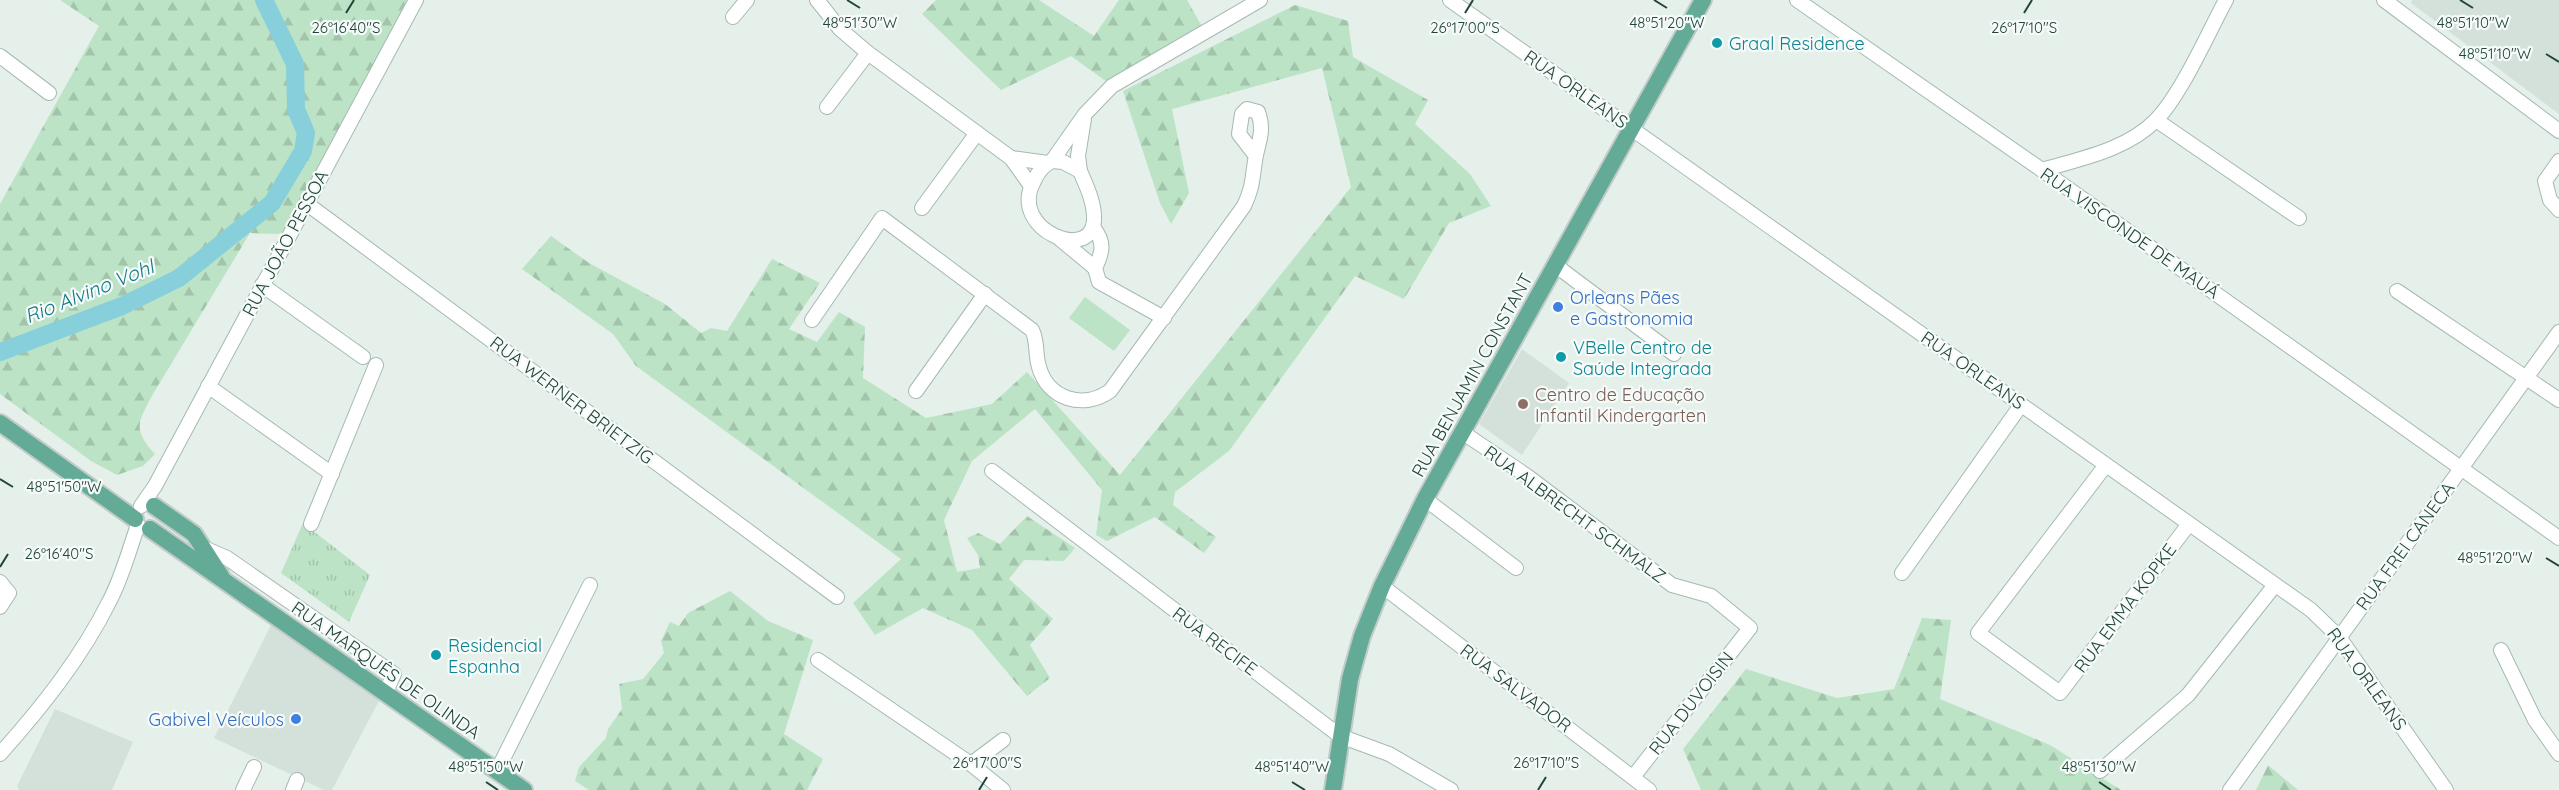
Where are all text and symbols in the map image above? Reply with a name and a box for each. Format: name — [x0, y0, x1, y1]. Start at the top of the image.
text: 48°51'30"W — [823, 13, 898, 32]
text: 48°51'20"W — [1629, 13, 1705, 32]
text: 48°51'10"W — [2437, 13, 2510, 32]
text: 26°16'40"S — [312, 18, 380, 37]
text: 26°17'00"S — [1430, 18, 1500, 37]
text: 26°17'10"S — [1991, 18, 2057, 37]
place label: Graal Residence — [1729, 32, 1865, 55]
marker: Graal Residence — [1710, 36, 1724, 50]
text: 48°51'10"W — [2459, 44, 2532, 63]
street label: RUA ORLEANS — [1520, 45, 1632, 133]
street label: RUA VISCONDE DE MAUÁ — [2036, 162, 2224, 304]
street label: RUA JOÃO PESSOA — [237, 166, 333, 320]
water label: Rio Alvino Vohl — [21, 253, 159, 328]
street label: RUA BENJAMIN CONSTANT — [1406, 269, 1538, 481]
place label: Orleans Pães e Gastronomia — [1570, 286, 1693, 330]
marker: Orleans Pães e Gastronomia — [1551, 300, 1565, 314]
street label: RUA ORLEANS — [1917, 326, 2029, 414]
street label: RUA WERNER BRIETZIG — [486, 331, 658, 469]
place label: VBelle Centro de Saúde Integrada — [1573, 336, 1712, 380]
marker: VBelle Centro de Saúde Integrada — [1554, 350, 1568, 364]
place label: Centro de Educação Infantil Kindergarten — [1535, 383, 1706, 427]
marker: Centro de Educação Infantil Kindergarten — [1516, 397, 1530, 411]
street label: RUA ALBRECHT SCHMALZ — [1479, 440, 1671, 588]
text: 48°51'50"W — [27, 477, 102, 496]
street label: RUA FREI CANECA — [2351, 477, 2460, 615]
street label: RUA EMMA KOPKE — [2069, 539, 2181, 677]
text: 26°16'40"S — [25, 544, 93, 563]
text: 48°51'20"W — [2457, 548, 2533, 567]
street label: RUA MARQUÊS DE OLINDA — [287, 596, 485, 744]
street label: RUA RECIFE — [1168, 602, 1262, 680]
street label: RUA ORLEANS — [2322, 623, 2412, 735]
place label: Residencial Espanha — [448, 634, 542, 678]
street label: RUA SALVADOR — [1456, 639, 1576, 737]
street label: RUA DUVOISIN — [1644, 647, 1738, 759]
marker: Residencial Espanha — [429, 648, 443, 662]
place label: Gabivel Veículos — [148, 708, 284, 731]
marker: Gabivel Veículos — [289, 712, 303, 726]
text: 26°17'00"S — [952, 753, 1022, 772]
text: 26°17'10"S — [1513, 753, 1579, 772]
text: 48°51'50"W — [449, 757, 524, 776]
text: 48°51'40"W — [1255, 757, 1330, 776]
text: 48°51'30"W — [2062, 757, 2137, 776]

